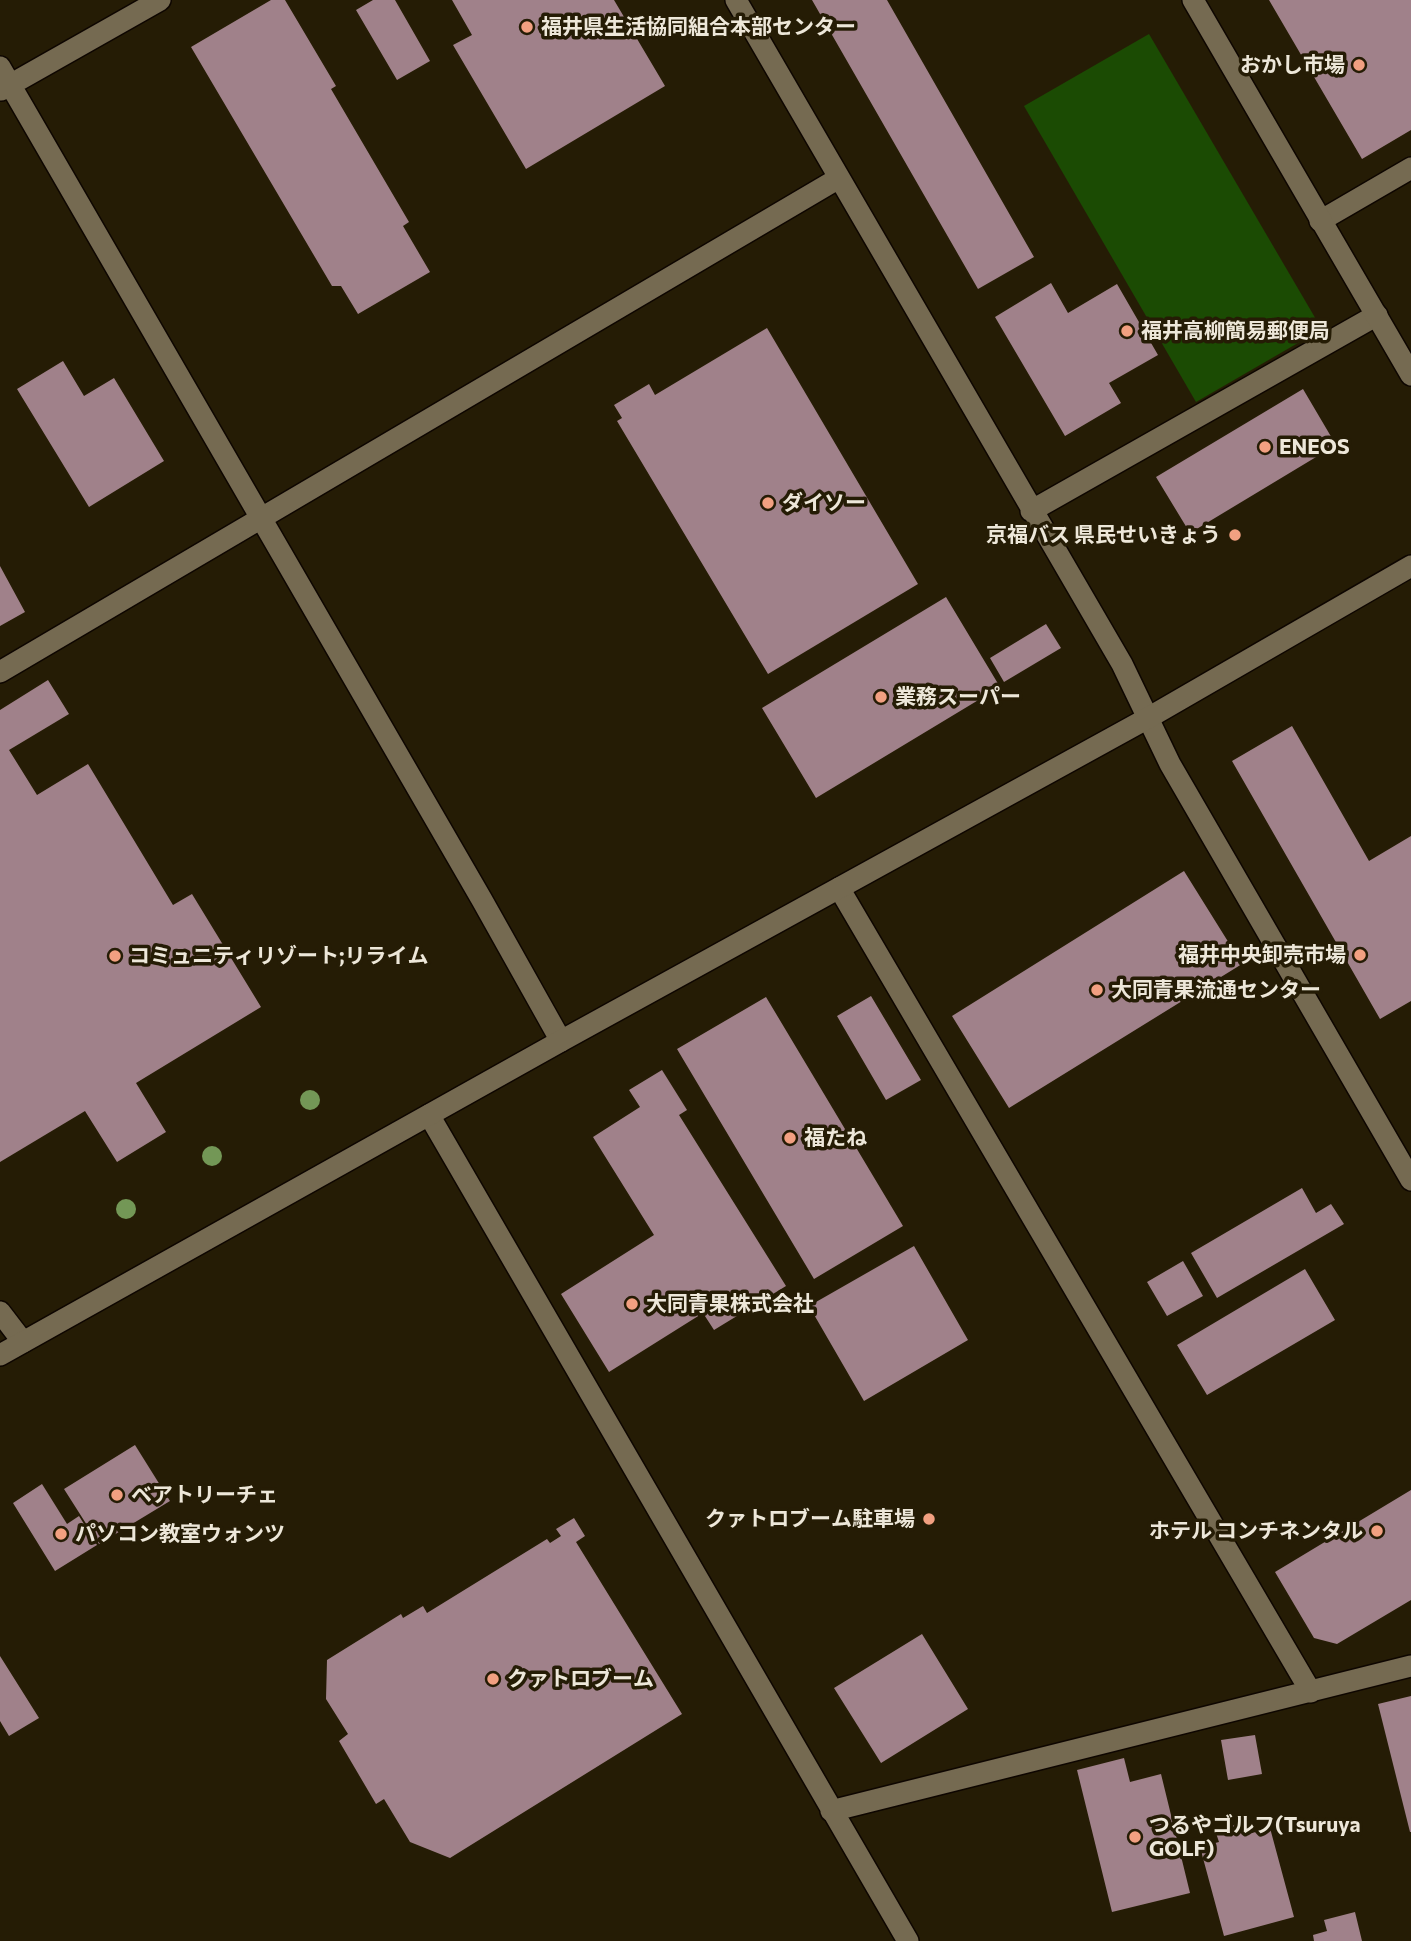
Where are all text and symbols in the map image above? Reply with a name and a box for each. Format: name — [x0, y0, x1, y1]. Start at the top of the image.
place label: 福井県生活協同組合本部センター — [541, 14, 856, 40]
marker: 福井県生活協同組合本部センター — [519, 19, 535, 35]
place label: おかし市場 — [1240, 52, 1345, 78]
marker: おかし市場 — [1351, 57, 1367, 73]
place label: 福井高柳簡易郵便局 — [1141, 318, 1330, 344]
marker: 福井高柳簡易郵便局 — [1119, 323, 1135, 339]
place label: ENEOS — [1279, 434, 1350, 460]
marker: ENEOS — [1257, 439, 1273, 455]
place label: ダイソー — [782, 490, 866, 516]
marker: ダイソー — [760, 495, 776, 511]
place label: 京福バス 県民せいきょう — [986, 522, 1221, 548]
marker: 京福バス 県民せいきょう — [1227, 527, 1243, 543]
place label: 業務スーパー — [895, 684, 1021, 710]
marker: 業務スーパー — [873, 689, 889, 705]
place label: 福井中央卸売市場 — [1178, 942, 1346, 968]
place label: コミュニティリゾート;リライム — [129, 943, 429, 969]
marker: 福井中央卸売市場 — [1352, 947, 1368, 963]
marker: コミュニティリゾート;リライム — [107, 948, 123, 964]
place label: 大同青果流通センター — [1111, 977, 1321, 1003]
marker: 大同青果流通センター — [1089, 982, 1105, 998]
place label: 福たね — [804, 1125, 867, 1151]
marker: 福たね — [782, 1130, 798, 1146]
place label: 大同青果株式会社 — [646, 1291, 814, 1317]
marker: 大同青果株式会社 — [624, 1296, 640, 1312]
place label: ベアトリーチェ — [131, 1482, 278, 1508]
marker: ベアトリーチェ — [109, 1487, 125, 1503]
place label: クァトロブーム駐車場 — [705, 1506, 915, 1532]
marker: クァトロブーム駐車場 — [921, 1511, 937, 1527]
place label: ホテル コンチネンタル — [1149, 1518, 1363, 1544]
place label: パソコン教室ウォンツ — [75, 1521, 285, 1547]
marker: ホテル コンチネンタル — [1369, 1523, 1385, 1539]
marker: パソコン教室ウォンツ — [53, 1526, 69, 1542]
place label: クァトロブーム — [507, 1666, 654, 1692]
marker: クァトロブーム — [485, 1671, 501, 1687]
place label: つるやゴルフ(Tsuruya GOLF) — [1149, 1812, 1361, 1862]
marker: つるやゴルフ(Tsuruya GOLF) — [1127, 1829, 1143, 1845]

